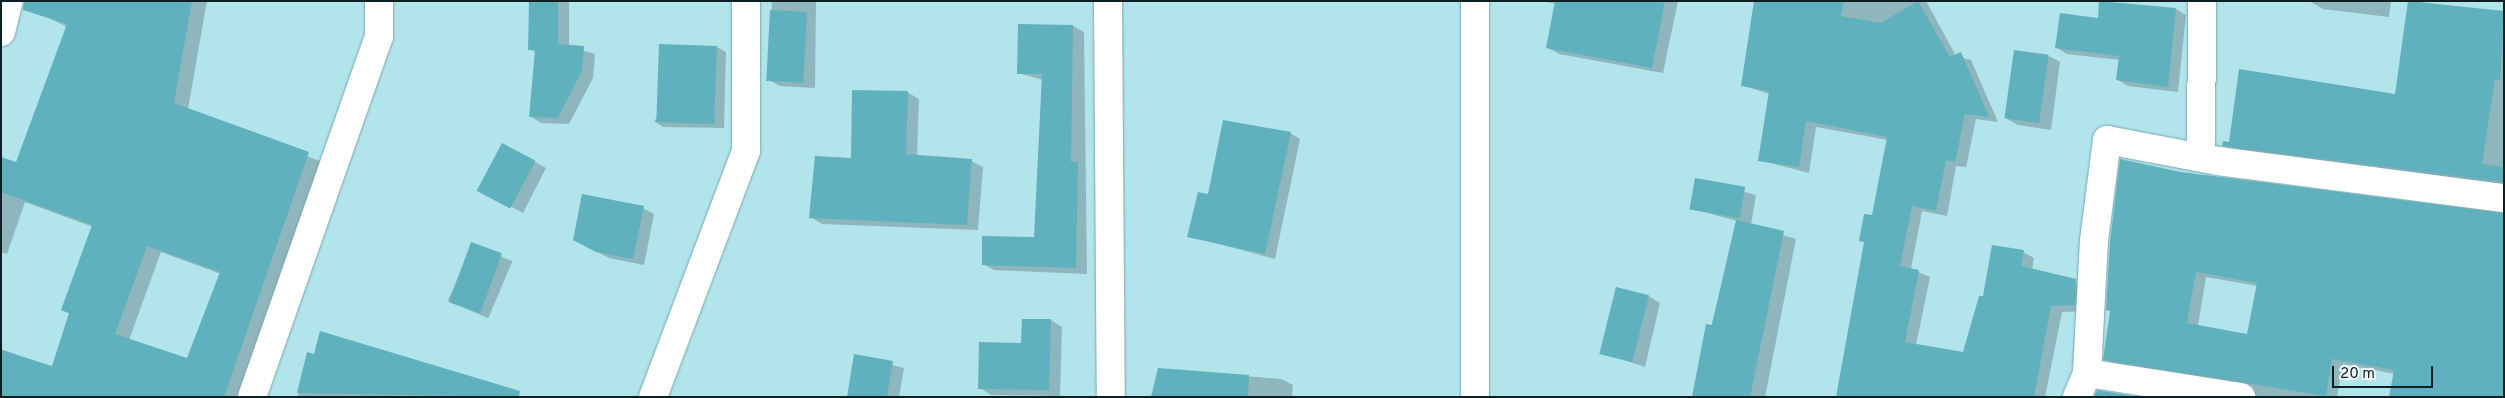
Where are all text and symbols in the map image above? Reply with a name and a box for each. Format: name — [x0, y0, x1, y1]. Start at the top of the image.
scale bar — [2335, 356, 2436, 388]
text: 20 m — [2340, 365, 2375, 384]

